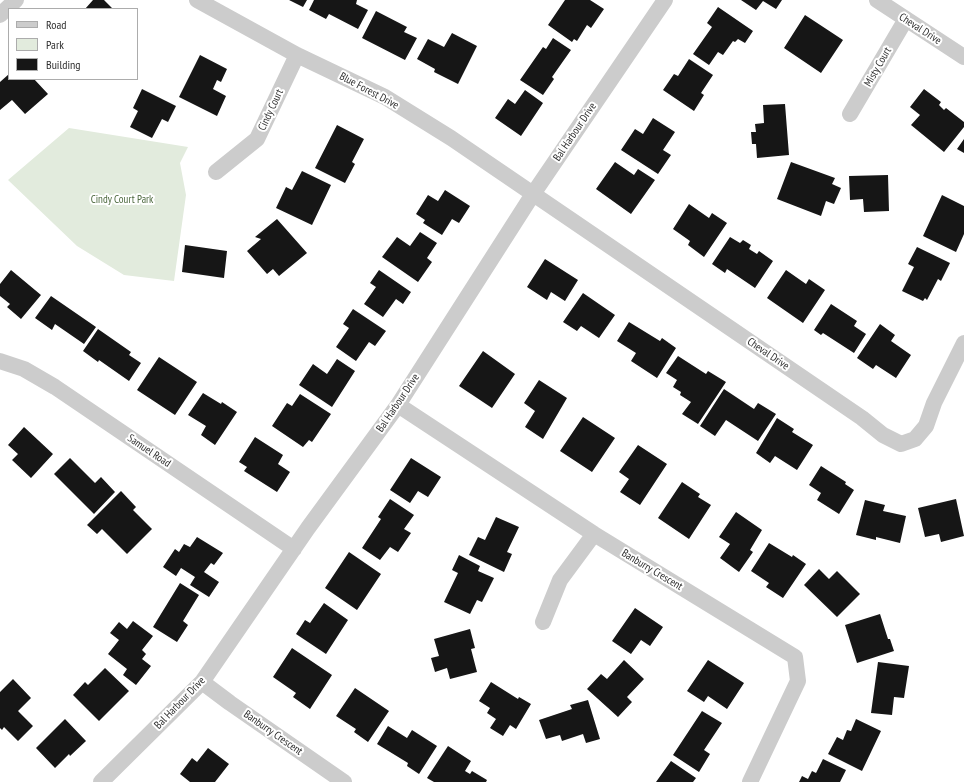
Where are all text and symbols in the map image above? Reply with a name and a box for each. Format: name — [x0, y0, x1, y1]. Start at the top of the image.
legend — [8, 8, 138, 80]
street label: Cheval Drive — [896, 10, 944, 48]
text: Road — [46, 17, 66, 32]
text: Park — [46, 37, 64, 52]
street label: Misty Court — [862, 45, 894, 89]
text: Building — [46, 57, 81, 72]
street label: Blue Forest Drive — [337, 70, 401, 112]
street label: Cindy Court — [256, 87, 286, 133]
street label: Bal Harbour Drive — [551, 100, 599, 164]
park label: Cindy Court Park — [91, 193, 153, 207]
street label: Cheval Drive — [745, 335, 791, 373]
street label: Bal Harbour Drive — [374, 371, 422, 435]
street label: Samuel Road — [125, 432, 173, 470]
street label: Banburry Crescent — [619, 547, 685, 593]
street label: Bal Harbour Drive — [152, 674, 208, 732]
street label: Banburry Crescent — [241, 708, 305, 758]

